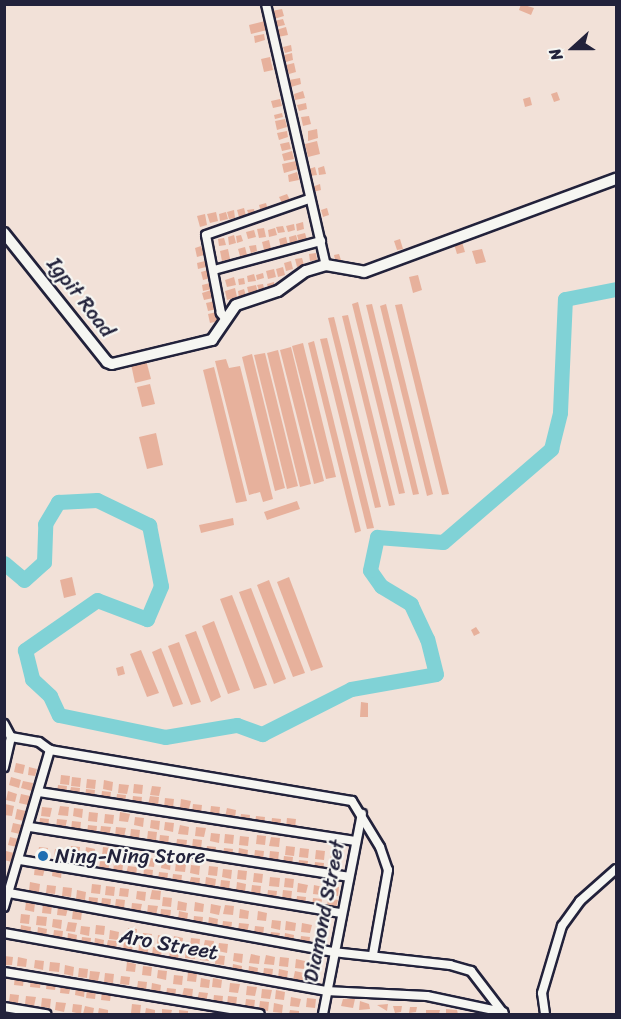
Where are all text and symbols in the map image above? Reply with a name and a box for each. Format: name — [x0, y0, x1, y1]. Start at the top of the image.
north arrow — [543, 18, 603, 78]
text: N — [540, 44, 571, 65]
street label: Igpit Road — [42, 252, 120, 342]
street label: Diamond Street — [298, 838, 350, 984]
place label: Ning-Ning Store — [55, 843, 207, 869]
marker: Ning-Ning Store — [36, 849, 50, 863]
street label: Aro Street — [118, 923, 220, 965]

